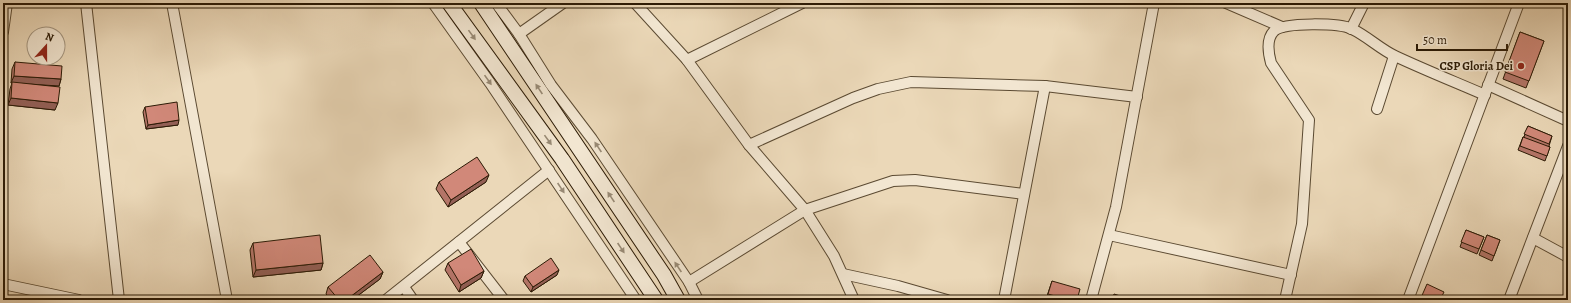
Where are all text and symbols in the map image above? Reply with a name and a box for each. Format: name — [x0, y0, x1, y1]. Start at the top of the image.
north arrow — [26, 26, 66, 66]
scale bar — [1417, 26, 1507, 52]
text: N — [43, 29, 56, 46]
one-way arrow — [468, 29, 476, 40]
text: 50 m — [1423, 32, 1447, 48]
place label: CSP Gloria Dei — [1439, 58, 1513, 74]
marker: CSP Gloria Dei — [1516, 61, 1526, 71]
one-way arrow — [484, 75, 492, 85]
one-way arrow — [535, 84, 543, 94]
one-way arrow — [544, 135, 552, 145]
one-way arrow — [594, 142, 602, 152]
one-way arrow — [557, 183, 565, 193]
one-way arrow — [607, 192, 615, 202]
one-way arrow — [617, 242, 625, 253]
one-way arrow — [674, 262, 682, 272]

